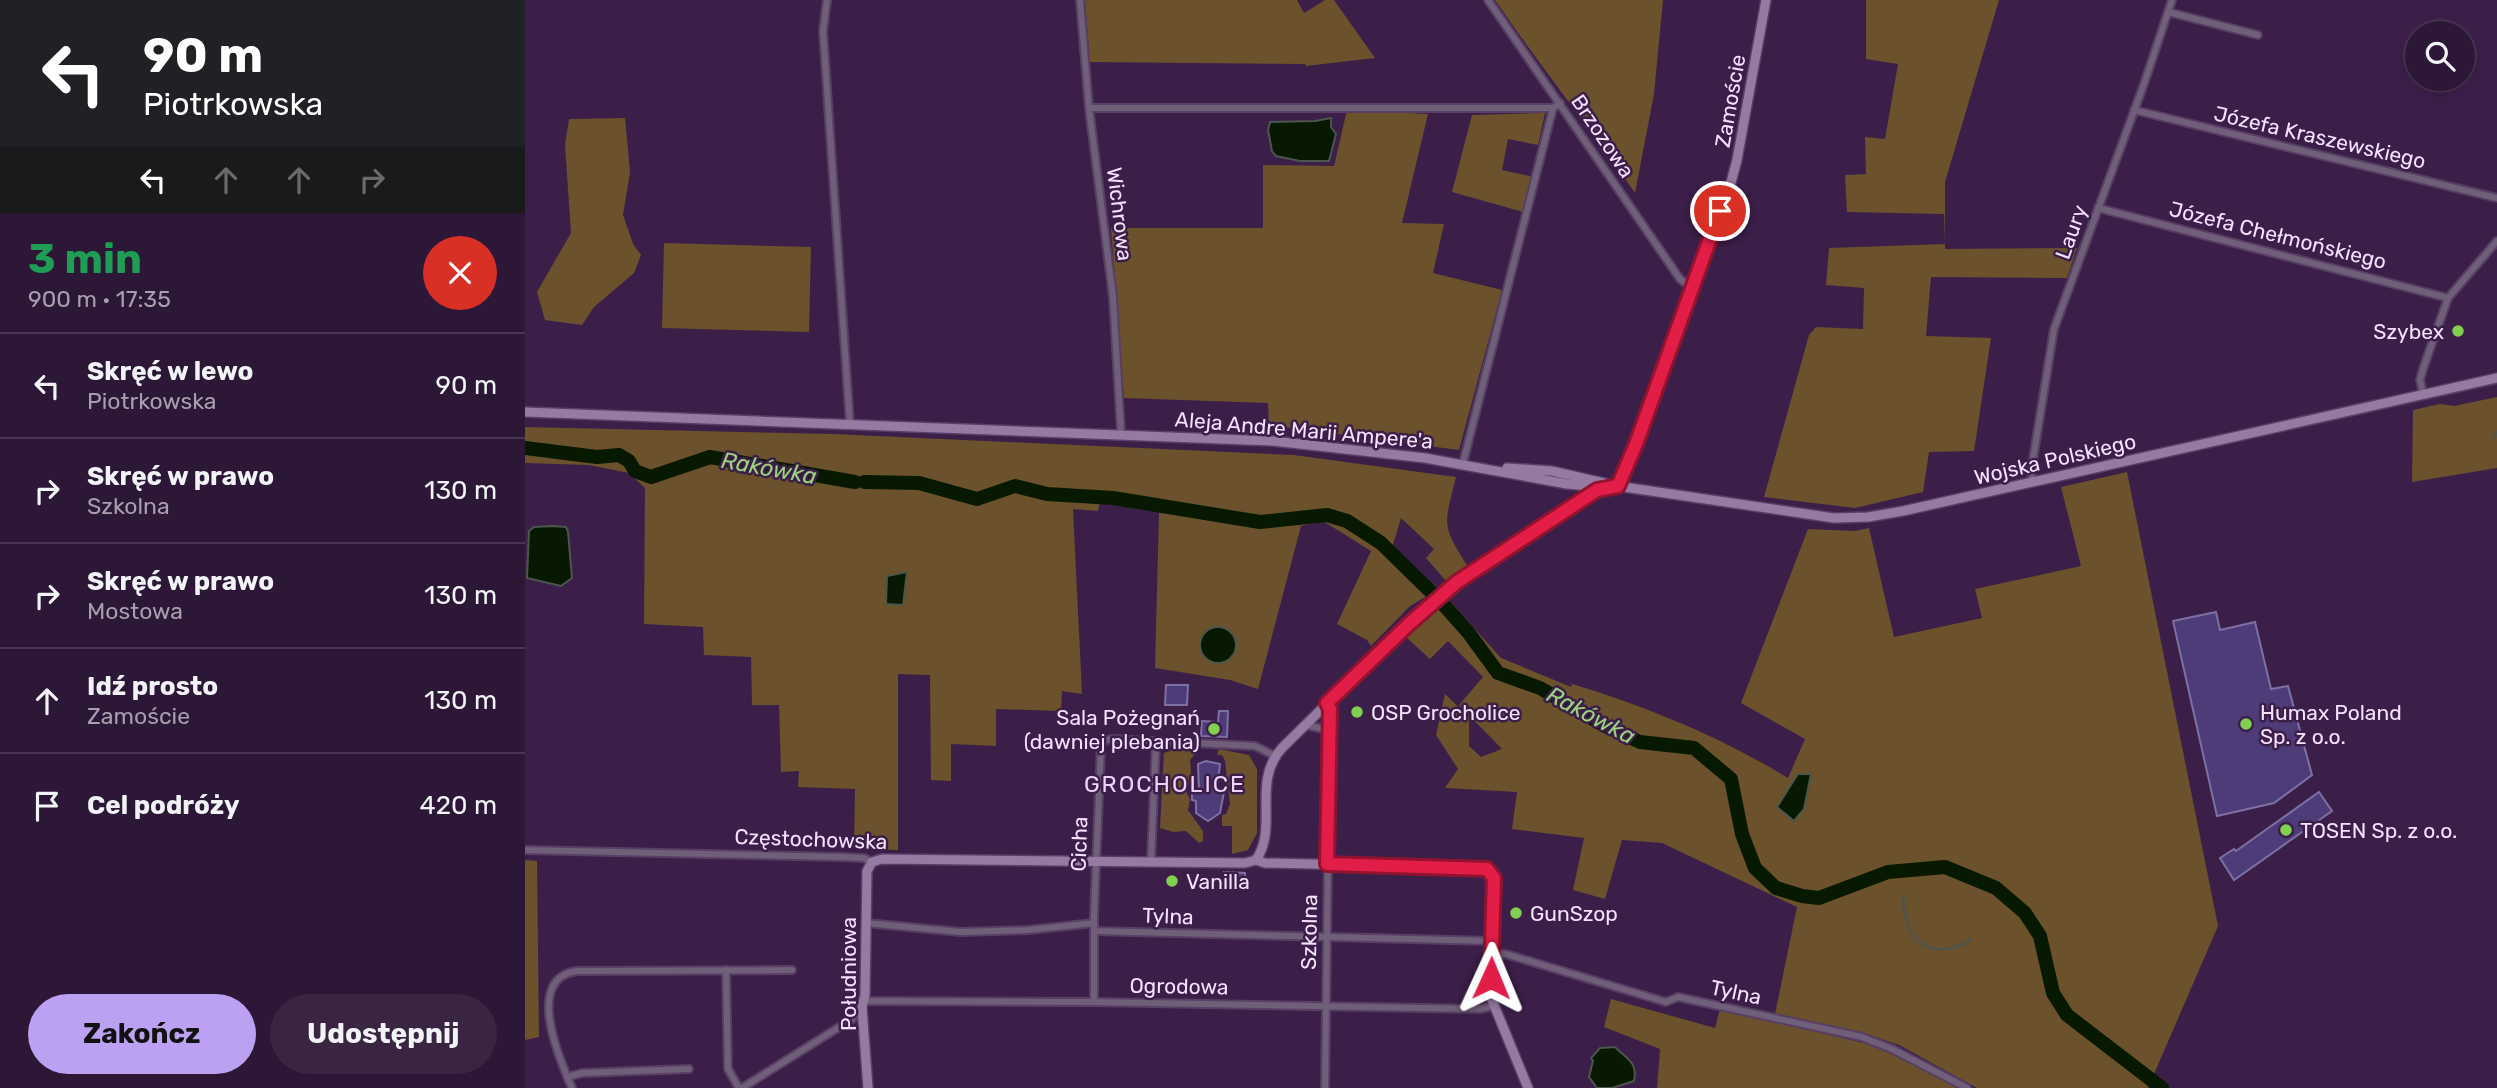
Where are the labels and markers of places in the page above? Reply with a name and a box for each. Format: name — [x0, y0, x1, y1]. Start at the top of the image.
pin — [1690, 181, 1750, 241]
place label: Szybex — [2373, 319, 2444, 344]
marker: Szybex — [2450, 323, 2466, 339]
place label: OSP Grocholice — [1371, 700, 1521, 725]
place label: Humax Poland Sp. z o.o. — [2260, 700, 2402, 749]
marker: OSP Grocholice — [1349, 704, 1365, 720]
place label: Sala Pożegnań (dawniej plebania) — [1024, 705, 1200, 754]
marker: Humax Poland Sp. z o.o. — [2238, 716, 2254, 732]
marker: Sala Pożegnań (dawniej plebania) — [1206, 721, 1222, 737]
place label: TOSEN Sp. z o.o. — [2300, 818, 2457, 843]
marker: TOSEN Sp. z o.o. — [2278, 822, 2294, 838]
place label: Vanilla — [1186, 869, 1250, 894]
marker: Vanilla — [1164, 873, 1180, 889]
place label: GunSzop — [1530, 901, 1618, 926]
marker: GunSzop — [1508, 905, 1524, 921]

